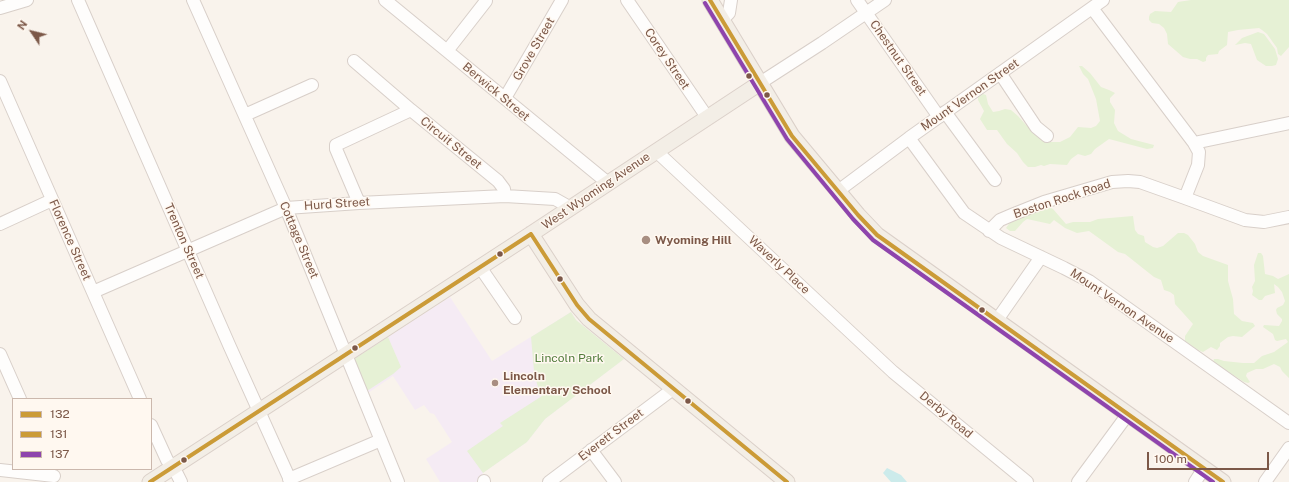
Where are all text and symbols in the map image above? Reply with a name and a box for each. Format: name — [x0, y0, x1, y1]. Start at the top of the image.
north arrow — [12, 12, 52, 52]
street label: Grove Street — [510, 15, 558, 83]
street label: Chestnut Street — [867, 17, 929, 99]
text: N — [15, 18, 30, 32]
street label: Corey Street — [641, 26, 693, 92]
street label: Mount Vernon Street — [918, 56, 1022, 134]
street label: Berwick Street — [459, 60, 533, 124]
unlabelled marker — [744, 71, 754, 81]
unlabelled marker — [762, 90, 772, 100]
street label: Circuit Street — [417, 114, 485, 172]
street label: West Wyoming Avenue — [539, 149, 653, 233]
street label: Boston Rock Road — [1012, 177, 1112, 221]
street label: Hurd Street — [304, 195, 370, 213]
street label: Florence Street — [46, 197, 94, 283]
street label: Cottage Street — [276, 199, 322, 281]
street label: Trenton Street — [161, 201, 207, 281]
place label: Wyoming Hill — [655, 233, 732, 247]
street label: Waverly Place — [745, 233, 813, 297]
marker: Wyoming Hill — [640, 234, 652, 246]
unlabelled marker — [495, 249, 505, 259]
street label: Mount Vernon Avenue — [1067, 266, 1177, 346]
unlabelled marker — [555, 274, 565, 284]
unlabelled marker — [977, 305, 987, 315]
unlabelled marker — [350, 343, 360, 353]
park label: Lincoln Park — [534, 351, 604, 365]
place label: Lincoln Elementary School — [503, 369, 612, 397]
marker: Lincoln Elementary School — [490, 378, 500, 388]
street label: Derby Road — [917, 389, 975, 441]
unlabelled marker — [683, 396, 693, 406]
legend — [12, 398, 152, 470]
street label: Everett Street — [576, 406, 646, 464]
text: 132 — [50, 407, 70, 421]
text: 131 — [50, 427, 67, 441]
scale bar — [1149, 444, 1271, 470]
text: 137 — [50, 447, 69, 461]
text: 100 m — [1154, 452, 1187, 466]
unlabelled marker — [179, 455, 189, 465]

